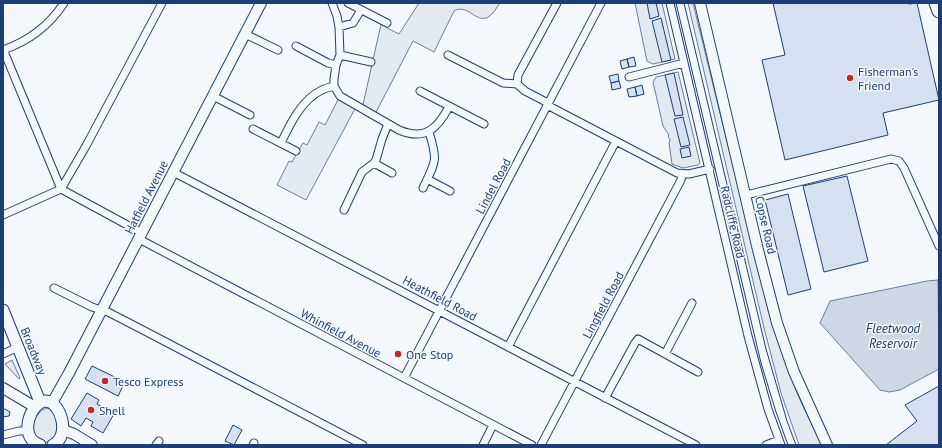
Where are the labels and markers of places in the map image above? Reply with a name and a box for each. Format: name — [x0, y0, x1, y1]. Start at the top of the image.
place label: Fisherman's Friend — [858, 64, 918, 93]
marker: Fisherman's Friend — [845, 73, 855, 83]
place label: One Stop — [406, 347, 453, 362]
marker: One Stop — [393, 349, 403, 359]
place label: Tesco Express — [113, 374, 183, 389]
marker: Tesco Express — [100, 376, 110, 386]
place label: Shell — [99, 403, 126, 418]
marker: Shell — [86, 405, 96, 415]

